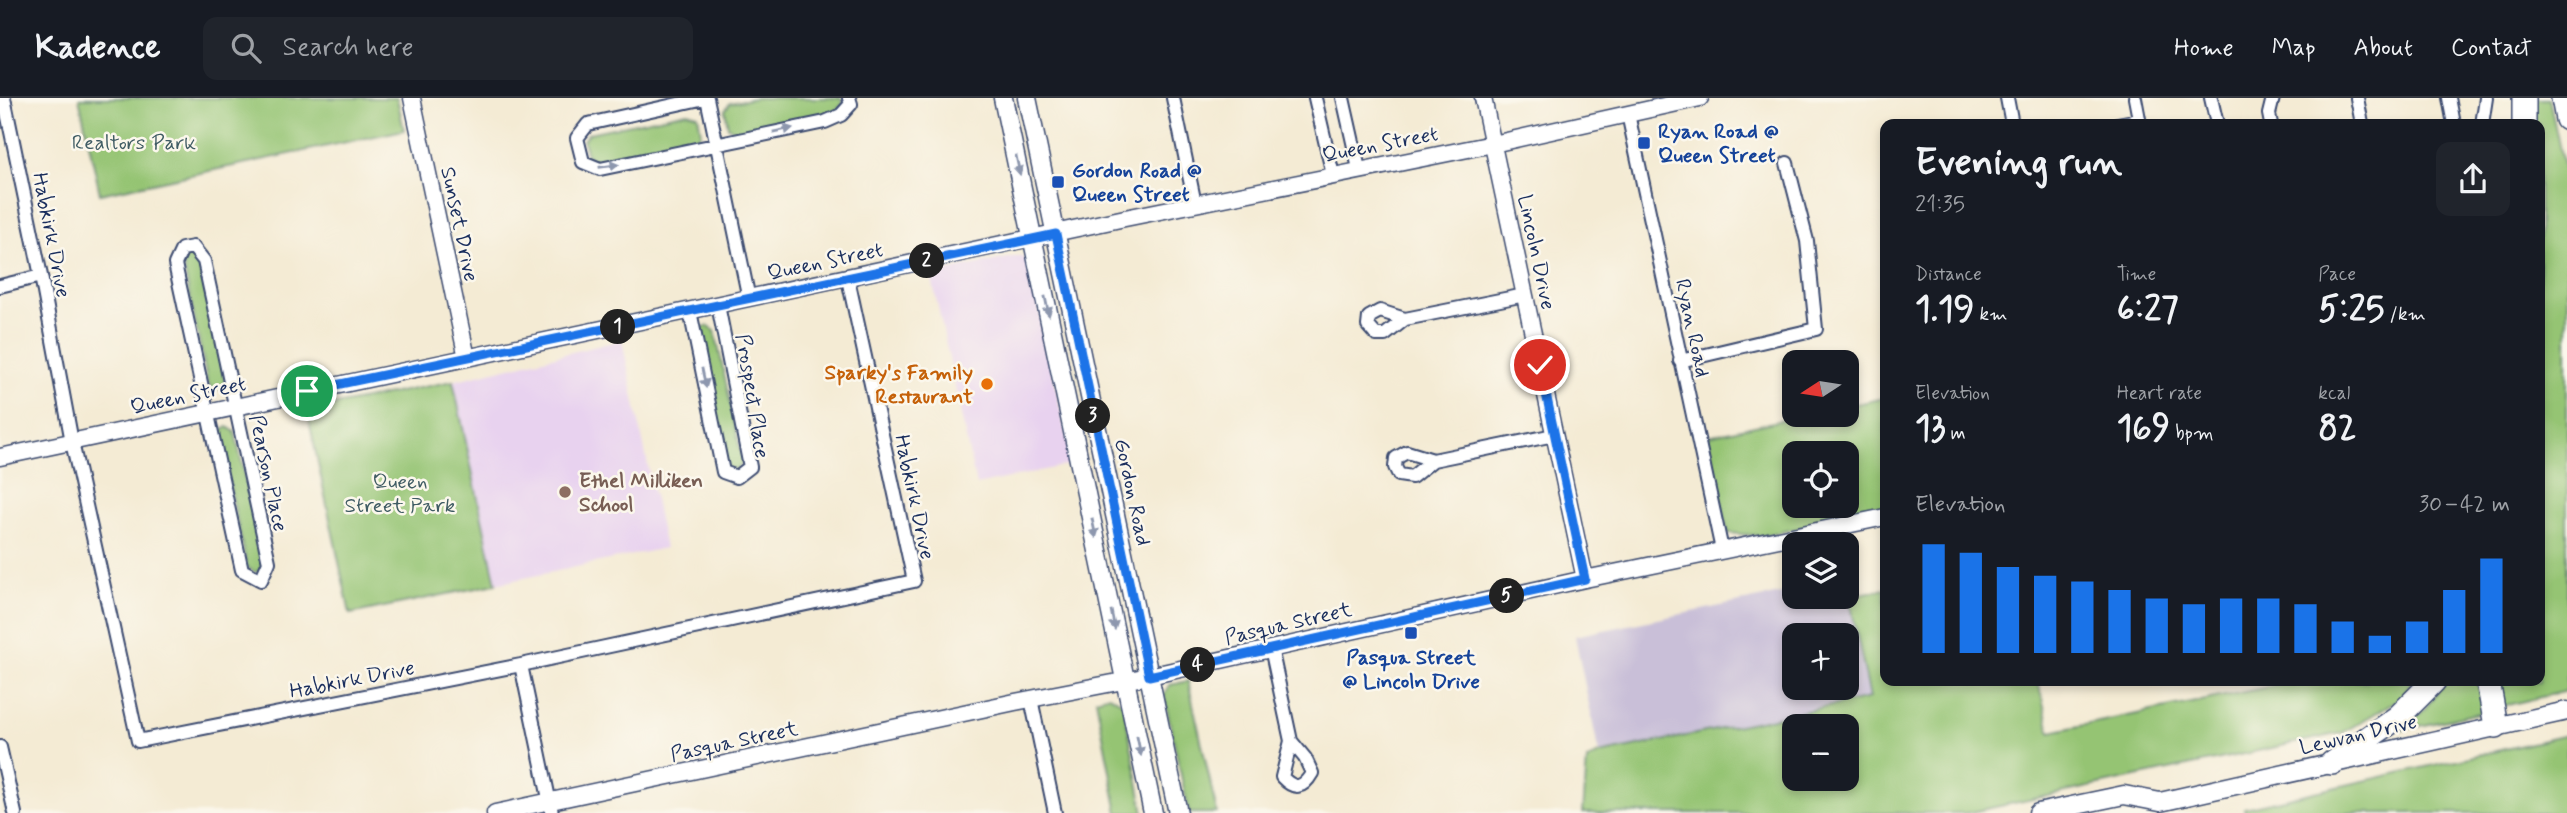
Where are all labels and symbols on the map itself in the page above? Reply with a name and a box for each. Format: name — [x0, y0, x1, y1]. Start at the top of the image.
place label: Ryan Road @ Queen Street — [1658, 118, 1779, 170]
street label: Queen Street — [1320, 120, 1441, 170]
one-way arrow — [772, 124, 794, 135]
park label: Realtors Park — [72, 129, 196, 157]
marker: Ryan Road @ Queen Street — [1636, 135, 1652, 151]
one-way arrow — [1012, 154, 1023, 176]
place label: Gordon Road @ Queen Street — [1072, 157, 1202, 209]
one-way arrow — [598, 160, 620, 171]
street label: Sunset Drive — [433, 164, 485, 284]
street label: Habkirk Drive — [25, 170, 77, 300]
marker: Gordon Road @ Queen Street — [1050, 174, 1066, 190]
street label: Lincoln Drive — [1510, 192, 1562, 312]
street label: Queen Street — [765, 236, 886, 288]
pin: 2 — [909, 244, 944, 278]
street label: Ryan Road — [1668, 276, 1716, 380]
one-way arrow — [1042, 295, 1053, 317]
pin: 1 — [600, 310, 636, 344]
street label: Prospect Place — [728, 332, 776, 460]
pin — [1510, 335, 1570, 395]
north arrow — [1782, 350, 1858, 427]
place label: Sparky's Family Restaurant — [825, 359, 973, 411]
pin — [277, 361, 337, 421]
one-way arrow — [698, 367, 709, 389]
street label: Queen Street — [128, 370, 249, 422]
marker: Sparky's Family Restaurant — [979, 376, 995, 392]
pin: 3 — [1076, 398, 1110, 434]
street label: Pearson Place — [242, 412, 294, 534]
street label: Habkirk Drive — [887, 432, 941, 562]
street label: Gordon Road — [1107, 436, 1157, 548]
place label: Ethel Milliken School — [579, 467, 703, 519]
park label: Queen Street Park — [345, 468, 456, 520]
marker: Ethel Milliken School — [557, 484, 573, 500]
one-way arrow — [1089, 517, 1100, 539]
pin: 5 — [1490, 578, 1524, 614]
street label: Pasqua Street — [1222, 596, 1355, 652]
one-way arrow — [1107, 609, 1118, 631]
marker: Pasqua Street @ Lincoln Drive — [1403, 625, 1419, 641]
place label: Pasqua Street @ Lincoln Drive — [1342, 644, 1480, 696]
pin: 4 — [1180, 648, 1216, 682]
street label: Habkirk Drive — [287, 654, 417, 706]
street label: Lewvan Drive — [2297, 708, 2420, 762]
street label: Pasqua Street — [668, 715, 801, 769]
one-way arrow — [1134, 735, 1145, 757]

